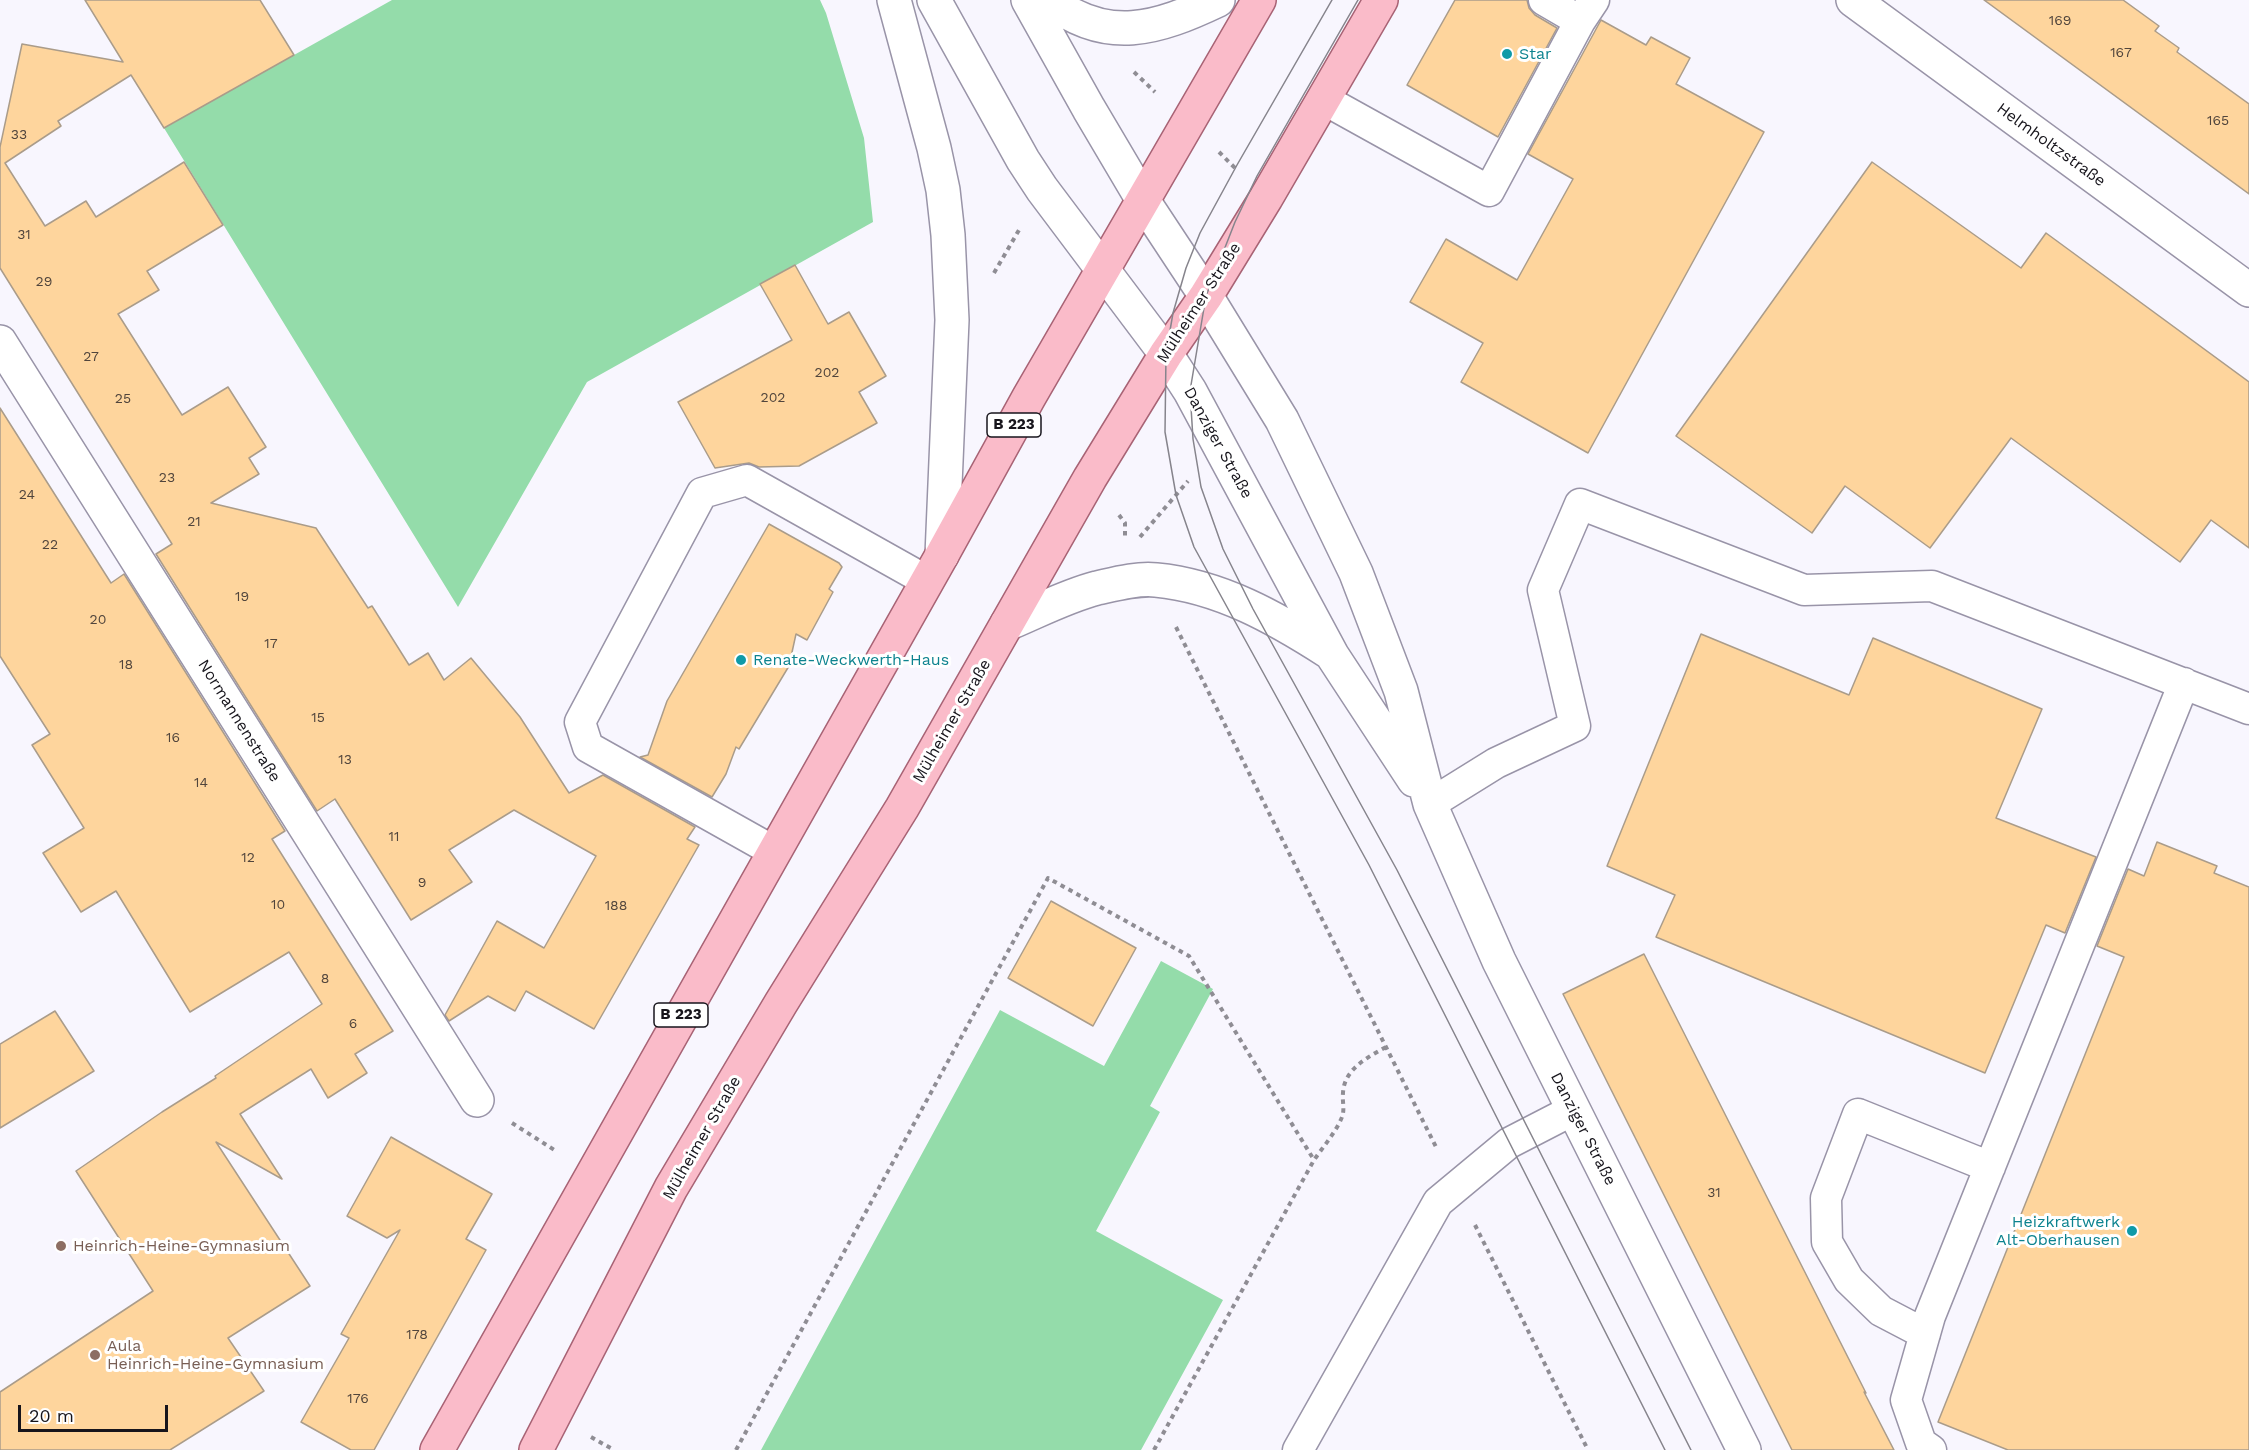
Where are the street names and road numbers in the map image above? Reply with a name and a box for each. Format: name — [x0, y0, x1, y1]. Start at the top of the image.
street label: Helmholtzstraße — [1993, 99, 2109, 191]
street label: Mülheimer Straße — [1153, 239, 1245, 367]
street label: Danziger Straße — [1179, 384, 1257, 502]
road number: B 223 — [987, 413, 1041, 437]
street label: Normannenstraße — [194, 656, 284, 786]
street label: Mülheimer Straße — [909, 656, 995, 786]
road number: B 223 — [654, 1003, 708, 1027]
street label: Danziger Straße — [1546, 1069, 1620, 1189]
street label: Mülheimer Straße — [659, 1073, 745, 1203]

